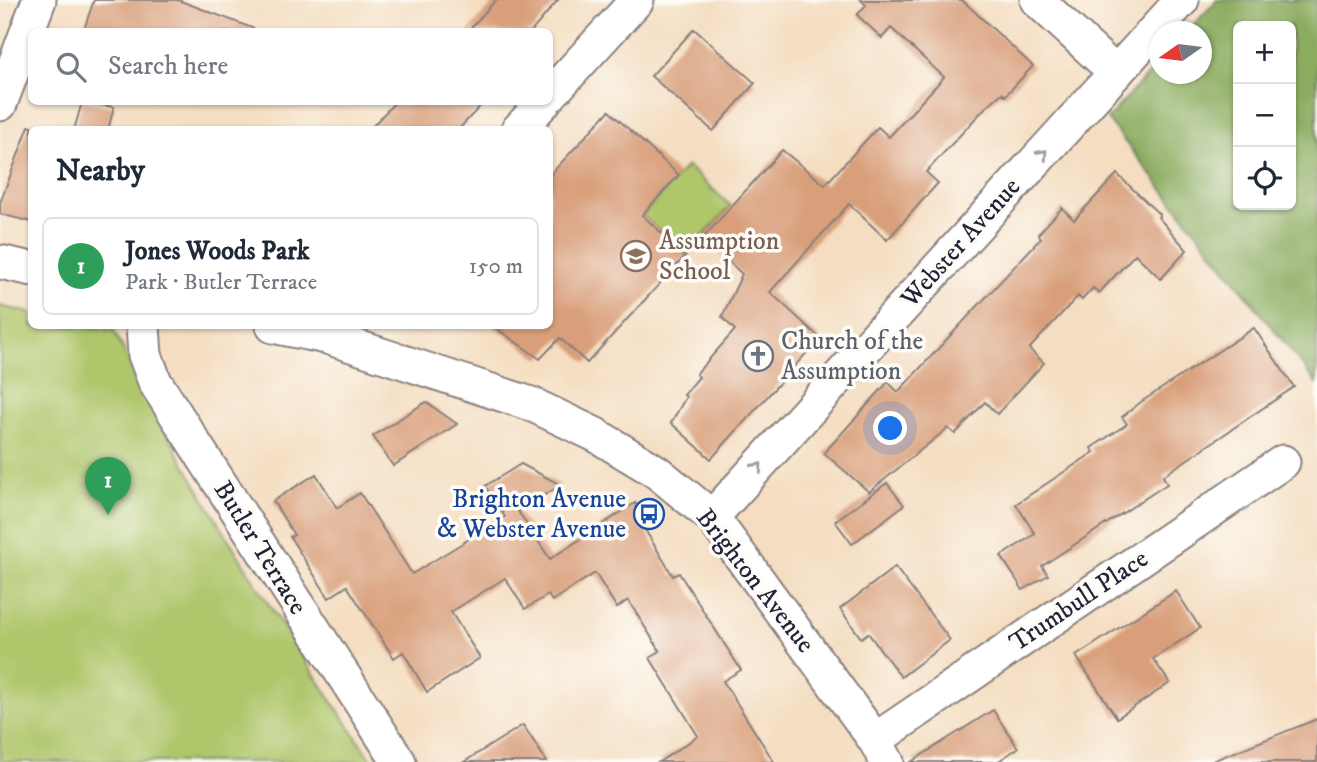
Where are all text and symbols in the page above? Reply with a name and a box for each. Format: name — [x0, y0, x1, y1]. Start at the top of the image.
north arrow — [1149, 21, 1212, 84]
map controls — [1233, 21, 1296, 210]
button: + — [1233, 21, 1296, 84]
search box — [28, 28, 553, 105]
icon: search — [52, 48, 90, 86]
text: Search here — [108, 50, 228, 83]
button: − — [1233, 84, 1296, 147]
button: locate — [1233, 147, 1296, 210]
one-way arrow — [1034, 149, 1047, 162]
text: Nearby — [56, 153, 145, 190]
street label: Webster Avenue — [893, 171, 1028, 316]
place label: Assumption School — [659, 225, 780, 288]
text: Jones Woods Park — [125, 235, 310, 268]
school or university icon: Assumption School — [619, 239, 653, 273]
text: 1 — [77, 252, 85, 281]
text: 150 m — [469, 252, 523, 281]
text: Park · Butler Terrace — [125, 268, 317, 297]
place label: Church of the Assumption — [781, 325, 923, 388]
church icon: Church of the Assumption — [741, 339, 775, 373]
your location — [873, 411, 907, 445]
pin: 1 — [85, 457, 131, 515]
one-way arrow — [750, 462, 762, 475]
street label: Butler Terrace — [206, 475, 314, 621]
place label: Brighton Avenue & Webster Avenue — [437, 483, 626, 546]
bus stop icon: Brighton Avenue & Webster Avenue — [632, 497, 666, 531]
street label: Brighton Avenue — [688, 502, 822, 660]
street label: Trumbull Place — [1003, 542, 1155, 660]

